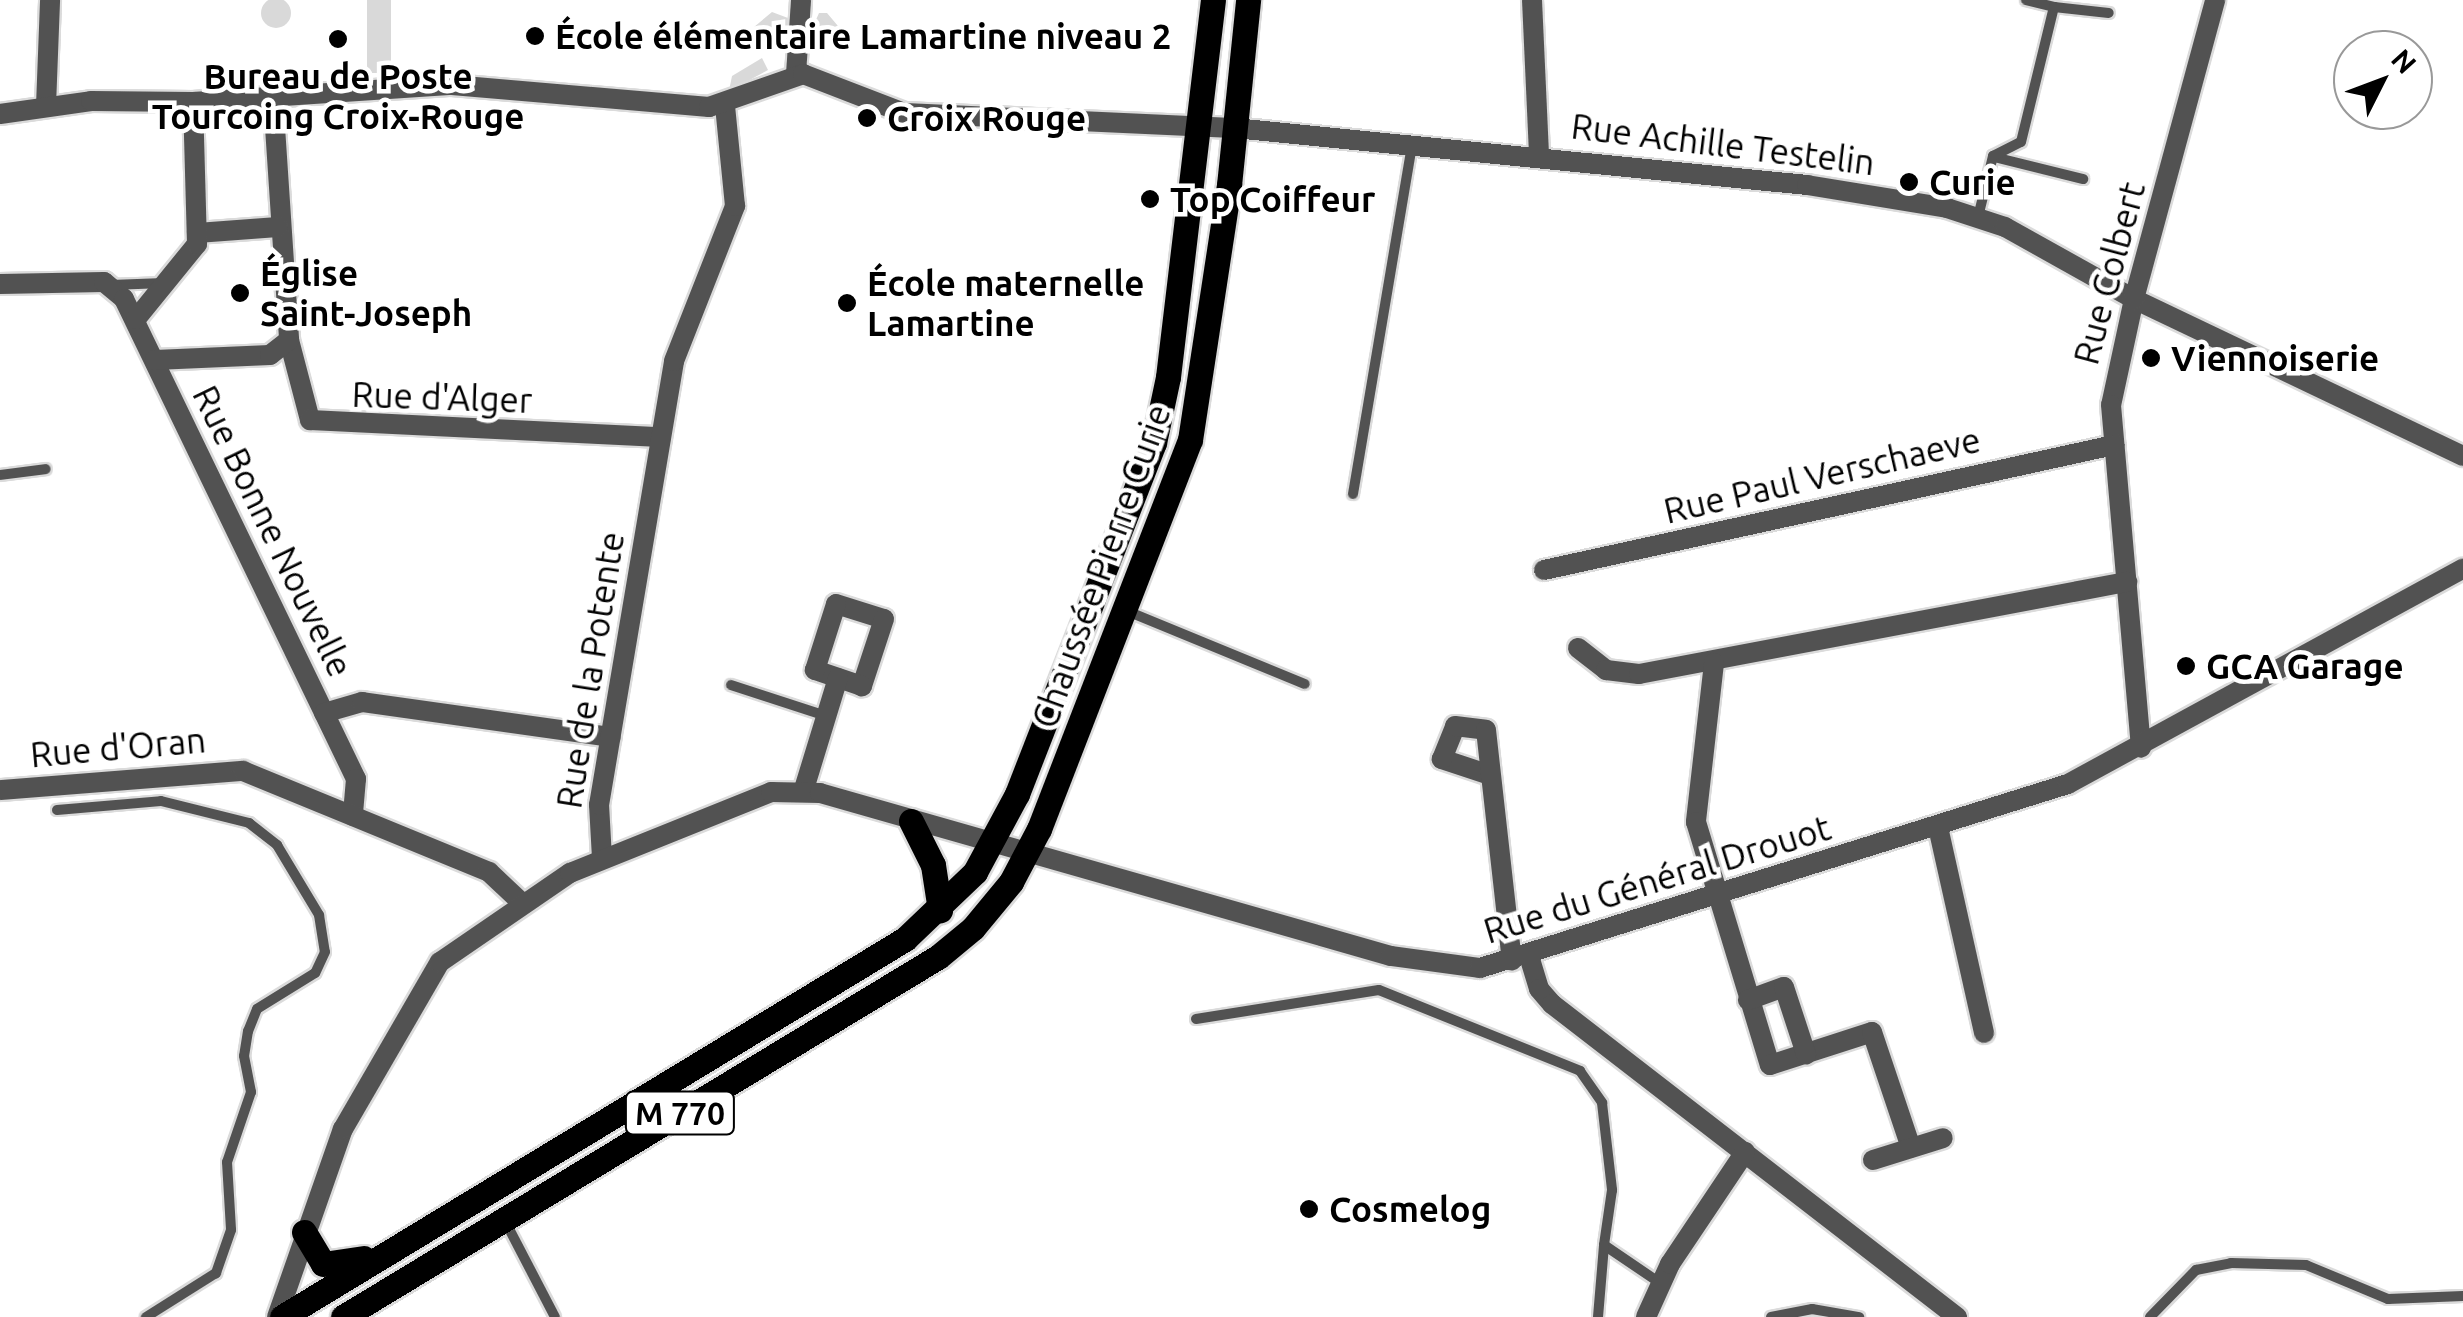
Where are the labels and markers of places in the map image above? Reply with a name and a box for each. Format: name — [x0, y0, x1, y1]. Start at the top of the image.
place label: École élémentaire Lamartine niveau 2 — [555, 15, 1171, 57]
marker: École élémentaire Lamartine niveau 2 — [524, 25, 546, 47]
marker: Bureau de Poste Tourcoing Croix-Rouge — [327, 28, 349, 50]
place label: Bureau de Poste Tourcoing Croix-Rouge — [152, 55, 524, 137]
place label: Croix Rouge — [887, 97, 1086, 139]
marker: Croix Rouge — [856, 107, 878, 129]
place label: Curie — [1929, 161, 2016, 203]
marker: Curie — [1898, 171, 1920, 193]
place label: Top Coiffeur — [1170, 178, 1375, 220]
marker: Top Coiffeur — [1139, 188, 1161, 210]
place label: Église Saint-Joseph — [260, 252, 472, 334]
place label: École maternelle Lamartine — [867, 262, 1144, 344]
marker: Église Saint-Joseph — [229, 282, 251, 304]
marker: École maternelle Lamartine — [836, 292, 858, 314]
place label: Viennoiserie — [2171, 337, 2379, 379]
marker: Viennoiserie — [2140, 347, 2162, 369]
place label: GCA Garage — [2206, 645, 2404, 687]
marker: GCA Garage — [2175, 655, 2197, 677]
place label: Cosmelog — [1329, 1188, 1491, 1230]
marker: Cosmelog — [1298, 1198, 1320, 1220]

